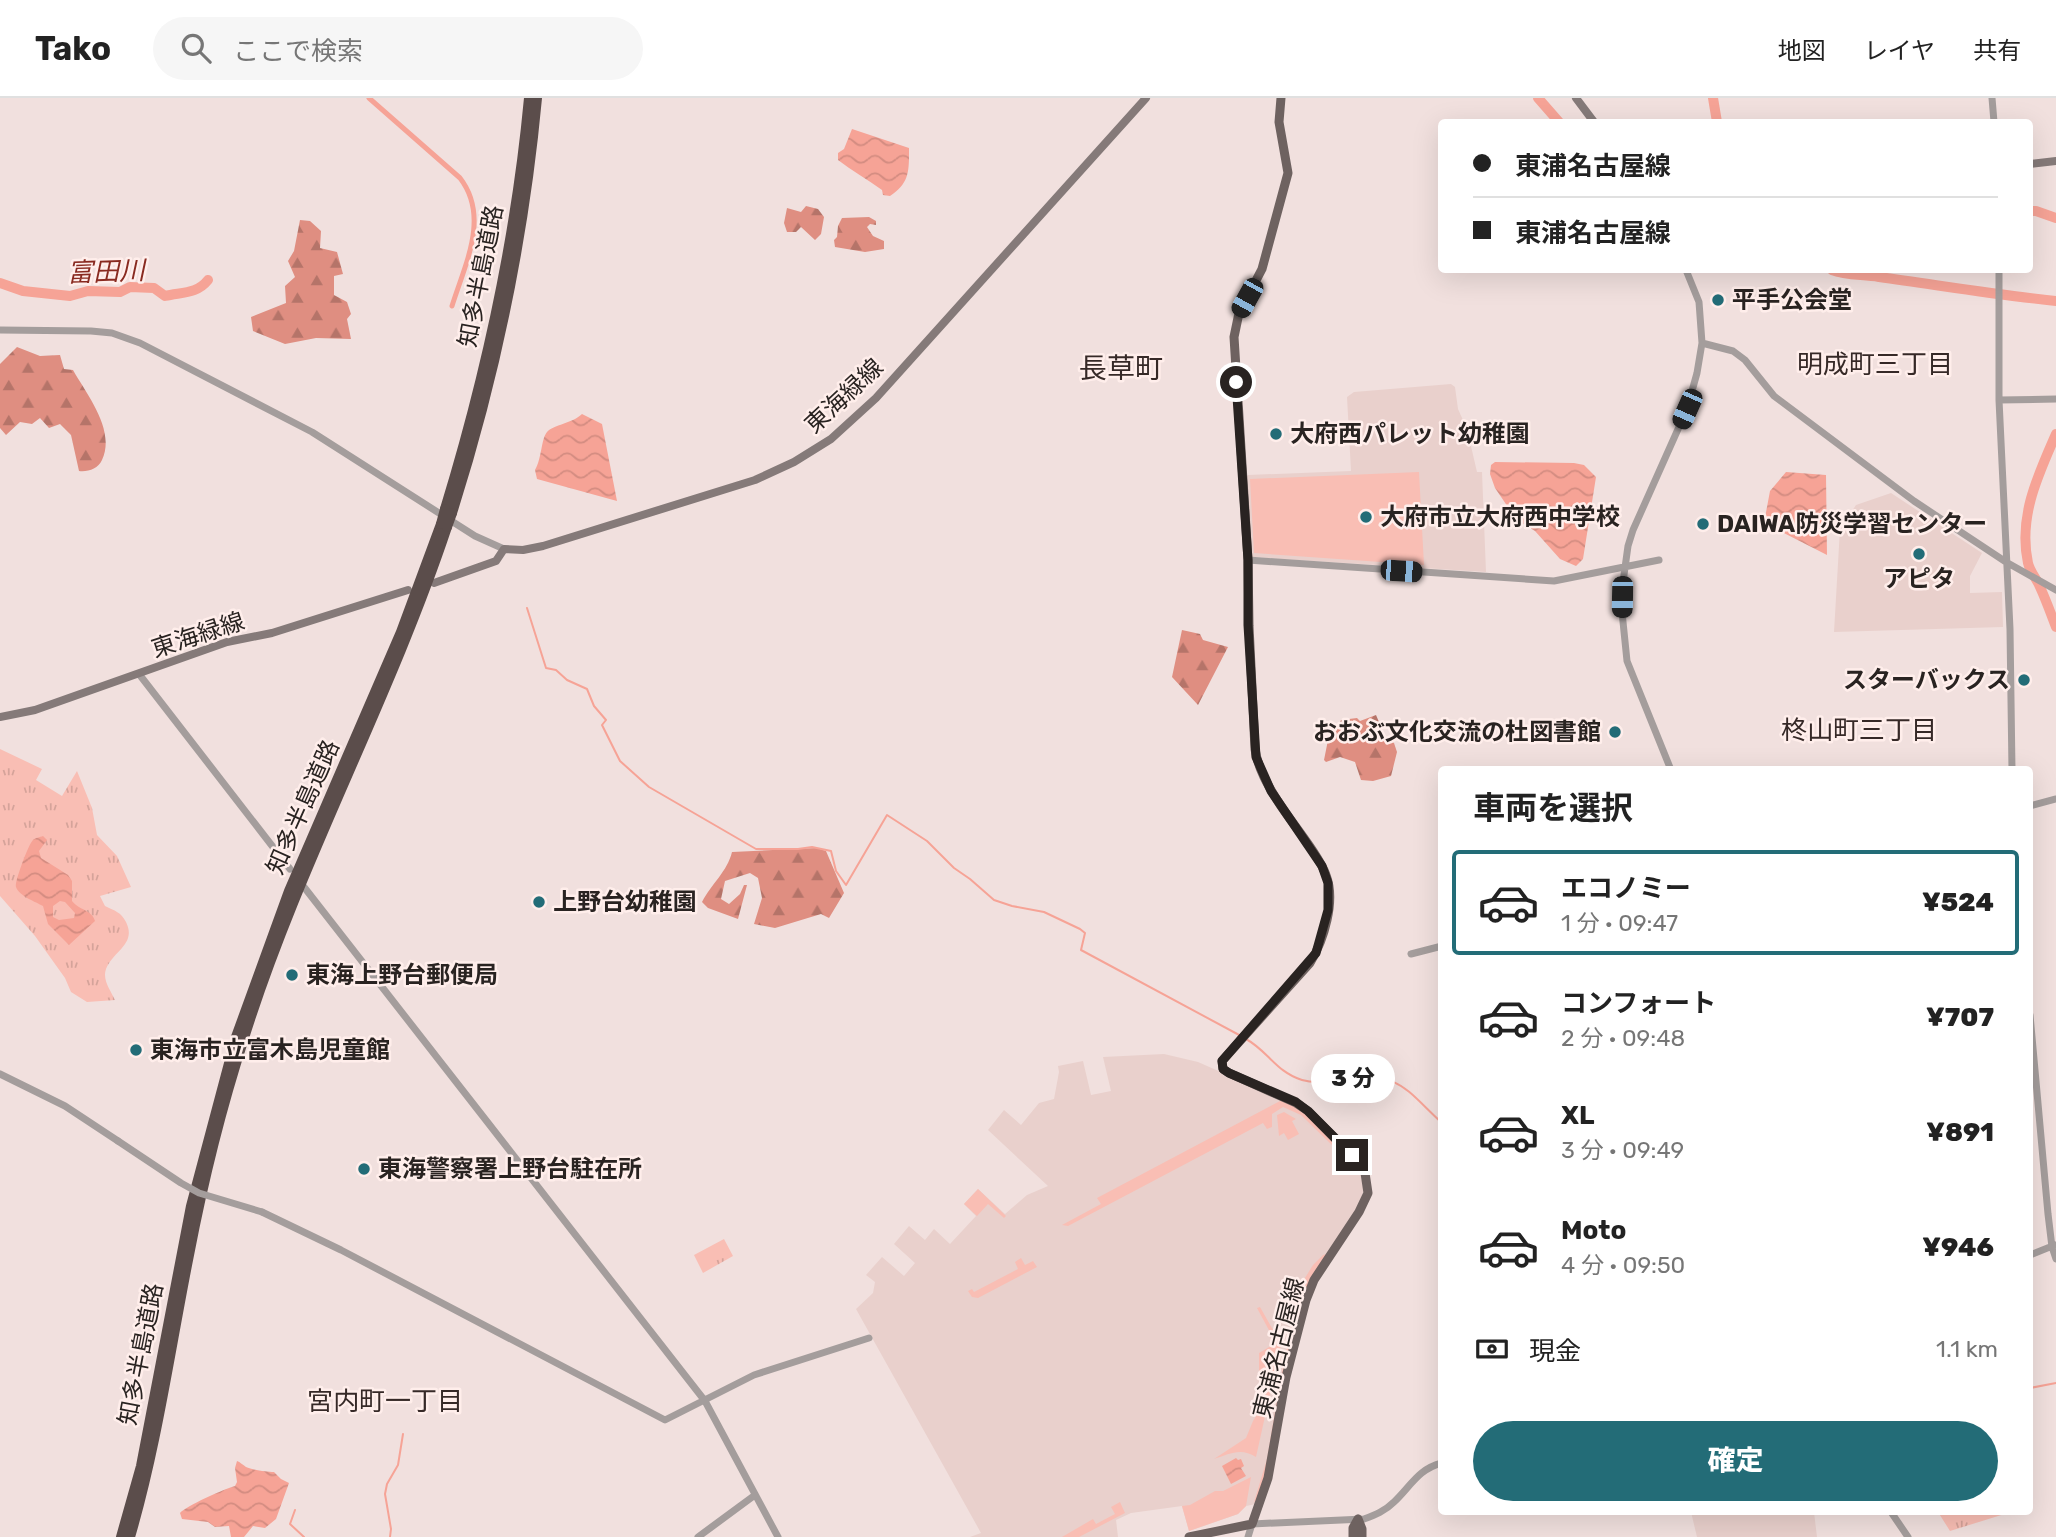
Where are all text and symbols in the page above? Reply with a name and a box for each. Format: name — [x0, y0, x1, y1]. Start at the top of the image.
search box — [153, 17, 643, 80]
text: Tako — [35, 29, 111, 68]
icon: search — [177, 29, 215, 67]
text: ここで検索 — [233, 36, 363, 67]
text: 地図 — [1778, 37, 1826, 65]
text: レイヤ — [1864, 37, 1935, 65]
text: 共有 — [1973, 37, 2021, 65]
text: 東浦名古屋線 — [1515, 151, 1671, 182]
street label: 知多半島道路 — [454, 203, 508, 349]
text: 東浦名古屋線 — [1515, 218, 1671, 249]
water label: 富田川 — [66, 255, 149, 289]
car — [1228, 275, 1267, 321]
place label: 平手公会堂 — [1732, 286, 1852, 314]
marker: 平手公会堂 — [1710, 292, 1726, 308]
district label: 明成町三丁目 — [1797, 349, 1953, 380]
district label: 長草町 — [1079, 352, 1163, 385]
street label: 東海緑線 — [799, 353, 889, 439]
route start — [1220, 366, 1252, 398]
car — [1669, 386, 1706, 432]
place label: 大府西パレット幼稚園 — [1290, 420, 1530, 448]
marker: 大府西パレット幼稚園 — [1268, 426, 1284, 442]
place label: 大府市立大府西中学校 — [1380, 503, 1620, 531]
marker: 大府市立大府西中学校 — [1358, 509, 1374, 525]
place label: DAIWA防災学習センター — [1717, 510, 1987, 538]
marker: DAIWA防災学習センター — [1695, 516, 1711, 532]
marker: アピタ — [1911, 546, 1927, 562]
car — [1380, 559, 1423, 583]
place label: アピタ — [1883, 565, 1955, 593]
car — [1612, 576, 1633, 618]
street label: 東海緑線 — [148, 607, 248, 663]
place label: スターバックス — [1843, 666, 2010, 694]
marker: スターバックス — [2016, 672, 2032, 688]
district label: 柊山町三丁目 — [1781, 715, 1937, 746]
place label: おおぶ文化交流の杜図書館 — [1313, 718, 1601, 746]
marker: おおぶ文化交流の杜図書館 — [1607, 724, 1623, 740]
street label: 知多半島道路 — [261, 736, 345, 878]
text: 車両を選択 — [1473, 789, 1633, 827]
icon: car — [1477, 871, 1540, 934]
text: エコノミー — [1561, 873, 1691, 904]
text: ¥524 — [1922, 887, 1994, 918]
place label: 上野台幼稚園 — [553, 888, 697, 916]
marker: 上野台幼稚園 — [531, 894, 547, 910]
text: 1 分 · 09:47 — [1561, 909, 1678, 937]
place label: 東海上野台郵便局 — [306, 961, 498, 989]
marker: 東海上野台郵便局 — [284, 967, 300, 983]
icon: car — [1477, 986, 1540, 1049]
text: コンフォート — [1561, 988, 1716, 1019]
text: ¥707 — [1926, 1002, 1994, 1033]
text: 2 分 · 09:48 — [1561, 1024, 1685, 1052]
place label: 東海市立富木島児童館 — [150, 1036, 390, 1064]
marker: 東海市立富木島児童館 — [128, 1042, 144, 1058]
callout: 3 分 — [1310, 1054, 1394, 1102]
text: 3 分 — [1331, 1064, 1375, 1092]
text: XL — [1561, 1100, 1594, 1131]
icon: car — [1477, 1101, 1540, 1164]
text: ¥891 — [1926, 1117, 1994, 1148]
text: 3 分 · 09:49 — [1561, 1136, 1684, 1164]
route end — [1336, 1139, 1368, 1171]
place label: 東海警察署上野台駐在所 — [378, 1155, 642, 1183]
marker: 東海警察署上野台駐在所 — [356, 1161, 372, 1177]
text: Moto — [1561, 1215, 1626, 1246]
icon: car — [1477, 1216, 1540, 1279]
text: ¥946 — [1922, 1232, 1994, 1263]
text: 4 分 · 09:50 — [1561, 1251, 1685, 1279]
street label: 東浦名古屋線 — [1248, 1275, 1310, 1421]
street label: 知多半島道路 — [114, 1281, 168, 1427]
icon: cash — [1473, 1330, 1511, 1368]
text: 1.1 km — [1936, 1335, 1998, 1363]
text: 現金 — [1529, 1336, 1581, 1367]
district label: 宮内町一丁目 — [307, 1386, 463, 1417]
button: 確定 — [1473, 1421, 1998, 1501]

